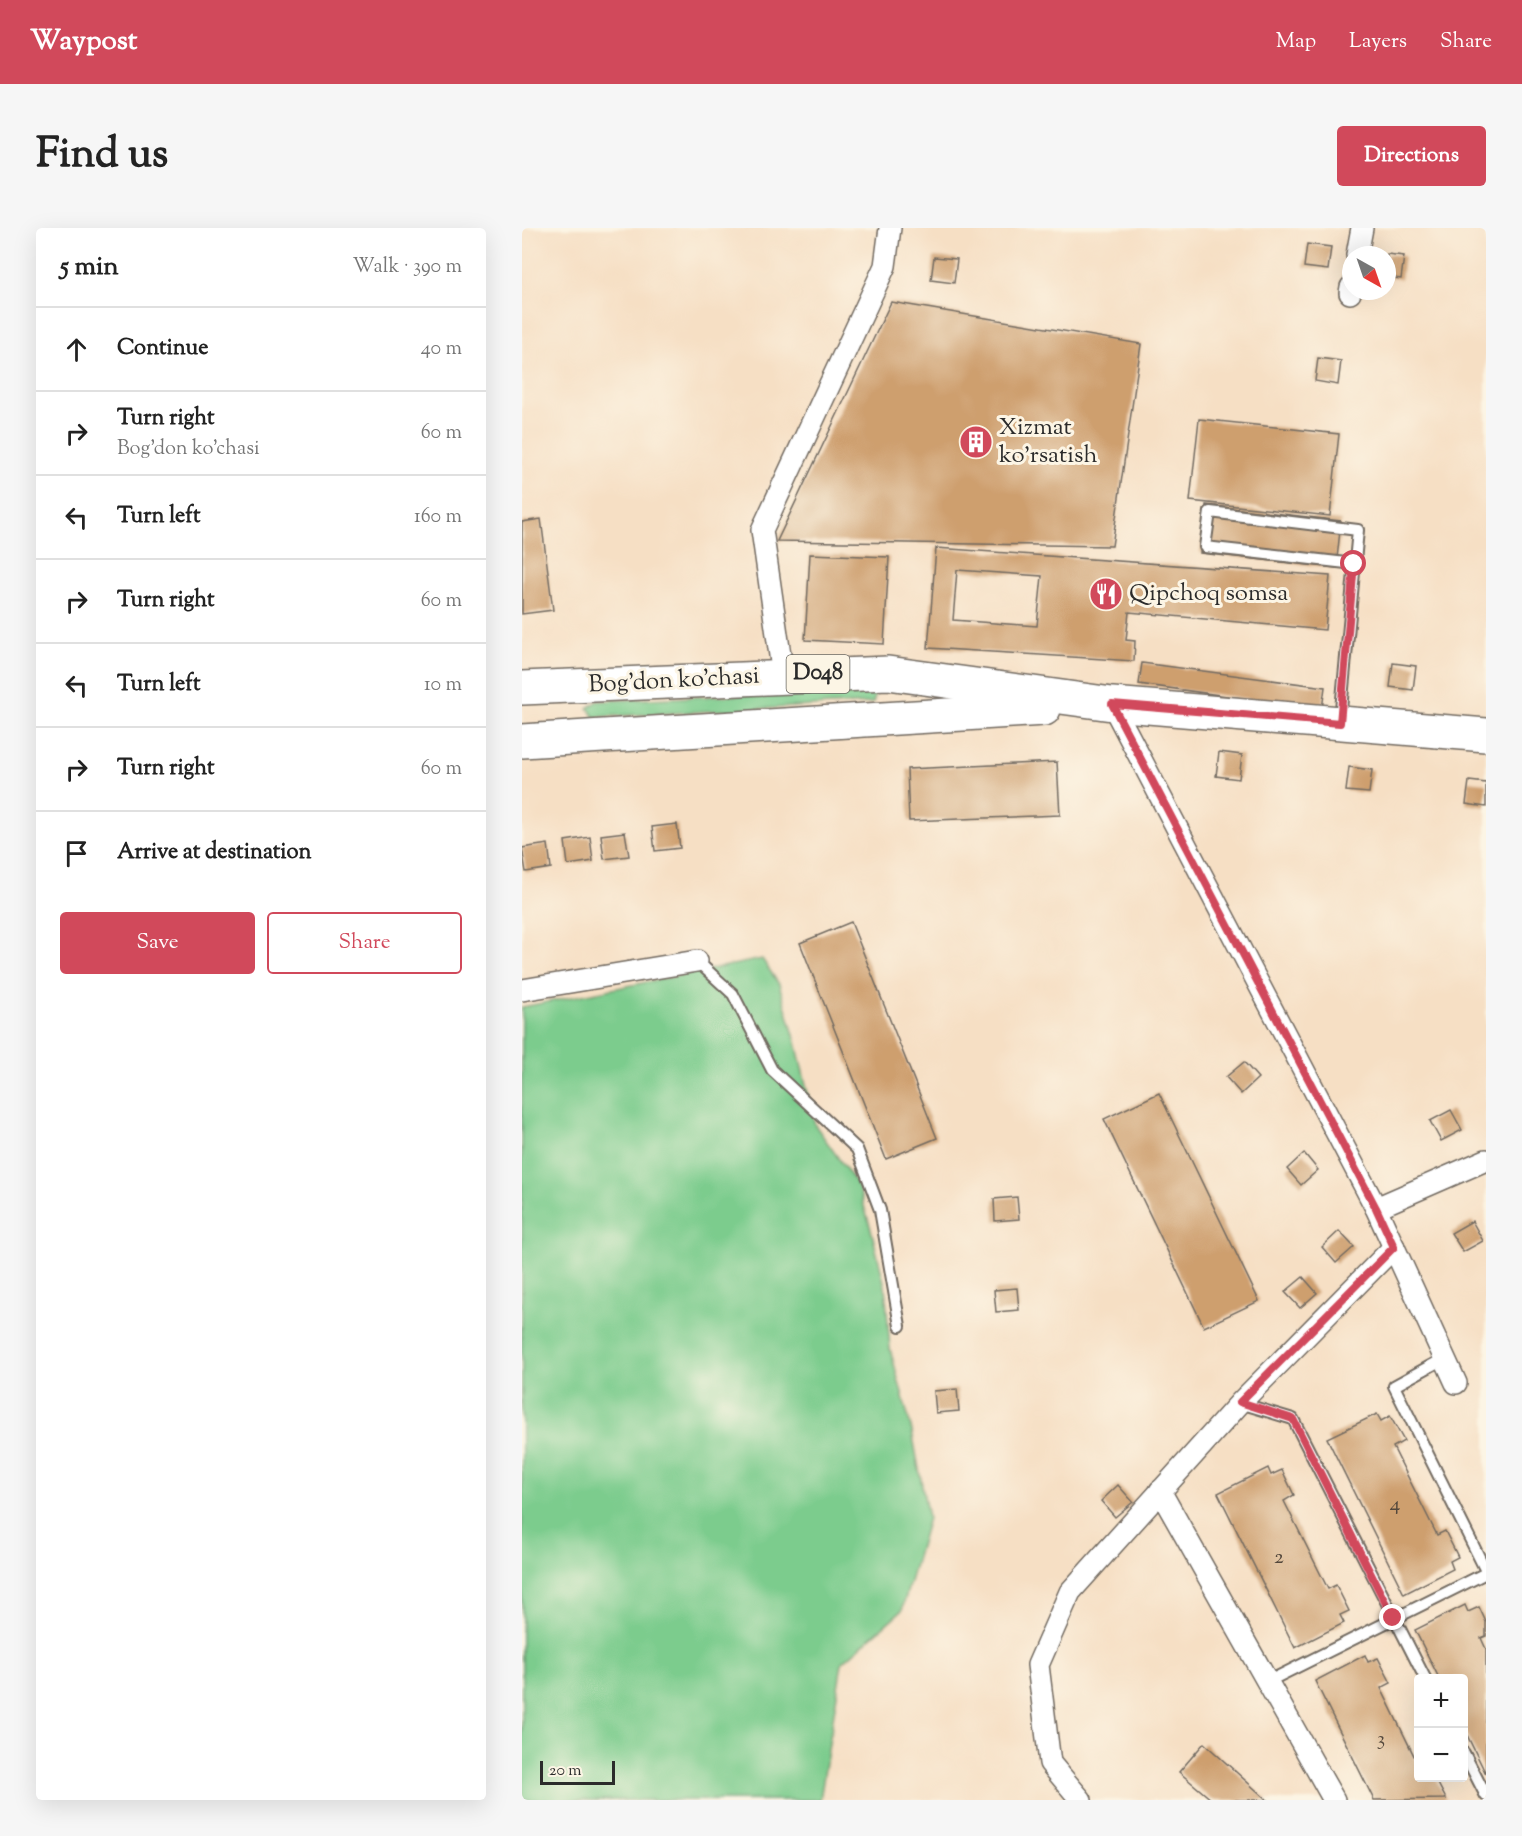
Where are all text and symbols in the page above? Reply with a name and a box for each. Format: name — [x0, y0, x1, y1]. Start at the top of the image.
text: Waypost — [30, 22, 137, 62]
text: Map — [1276, 27, 1316, 57]
text: Layers — [1349, 27, 1407, 57]
text: Share — [1440, 27, 1492, 57]
text: Find us — [36, 126, 168, 186]
button: Directions — [1337, 126, 1486, 186]
north arrow — [1342, 246, 1396, 300]
text: 5 min — [60, 249, 119, 286]
text: Walk · 390 m — [353, 253, 462, 282]
icon: ahead — [60, 333, 93, 366]
text: Continue — [117, 333, 208, 365]
text: 40 m — [421, 335, 462, 364]
text: Turn right — [117, 403, 214, 435]
place label: Xizmat ko'rsatish — [999, 411, 1097, 473]
icon: right — [60, 417, 93, 450]
text: 60 m — [421, 419, 462, 448]
building icon: Xizmat ko'rsatish — [958, 424, 994, 460]
text: Bog'don ko'chasi — [117, 435, 260, 464]
icon: left — [60, 501, 93, 534]
text: Turn left — [117, 501, 200, 533]
text: 160 m — [414, 503, 462, 532]
route start — [1340, 550, 1366, 576]
restaurant icon: Qipchoq somsa — [1088, 576, 1124, 612]
place label: Qipchoq somsa — [1129, 577, 1288, 611]
icon: right — [60, 585, 93, 618]
text: Turn right — [117, 585, 214, 617]
text: 60 m — [421, 587, 462, 616]
road number: D048 — [786, 655, 850, 693]
street label: Bog'don ko'chasi — [588, 660, 761, 702]
icon: left — [60, 669, 93, 702]
text: Turn left — [117, 669, 200, 701]
text: 10 m — [424, 671, 462, 700]
icon: right — [60, 753, 93, 786]
text: Turn right — [117, 753, 214, 785]
text: 60 m — [421, 755, 462, 784]
icon: arrive — [60, 837, 93, 870]
text: Arrive at destination — [117, 837, 312, 869]
button: Save — [60, 912, 255, 974]
button: Share — [267, 912, 462, 974]
house number: 4 — [1390, 1490, 1400, 1520]
house number: 2 — [1274, 1543, 1284, 1573]
route end — [1379, 1604, 1405, 1630]
map controls — [1414, 1674, 1468, 1782]
button: + — [1414, 1674, 1468, 1728]
house number: 3 — [1377, 1725, 1385, 1755]
button: − — [1414, 1728, 1468, 1782]
scale bar — [540, 1758, 615, 1786]
text: 20 m — [549, 1760, 582, 1783]

